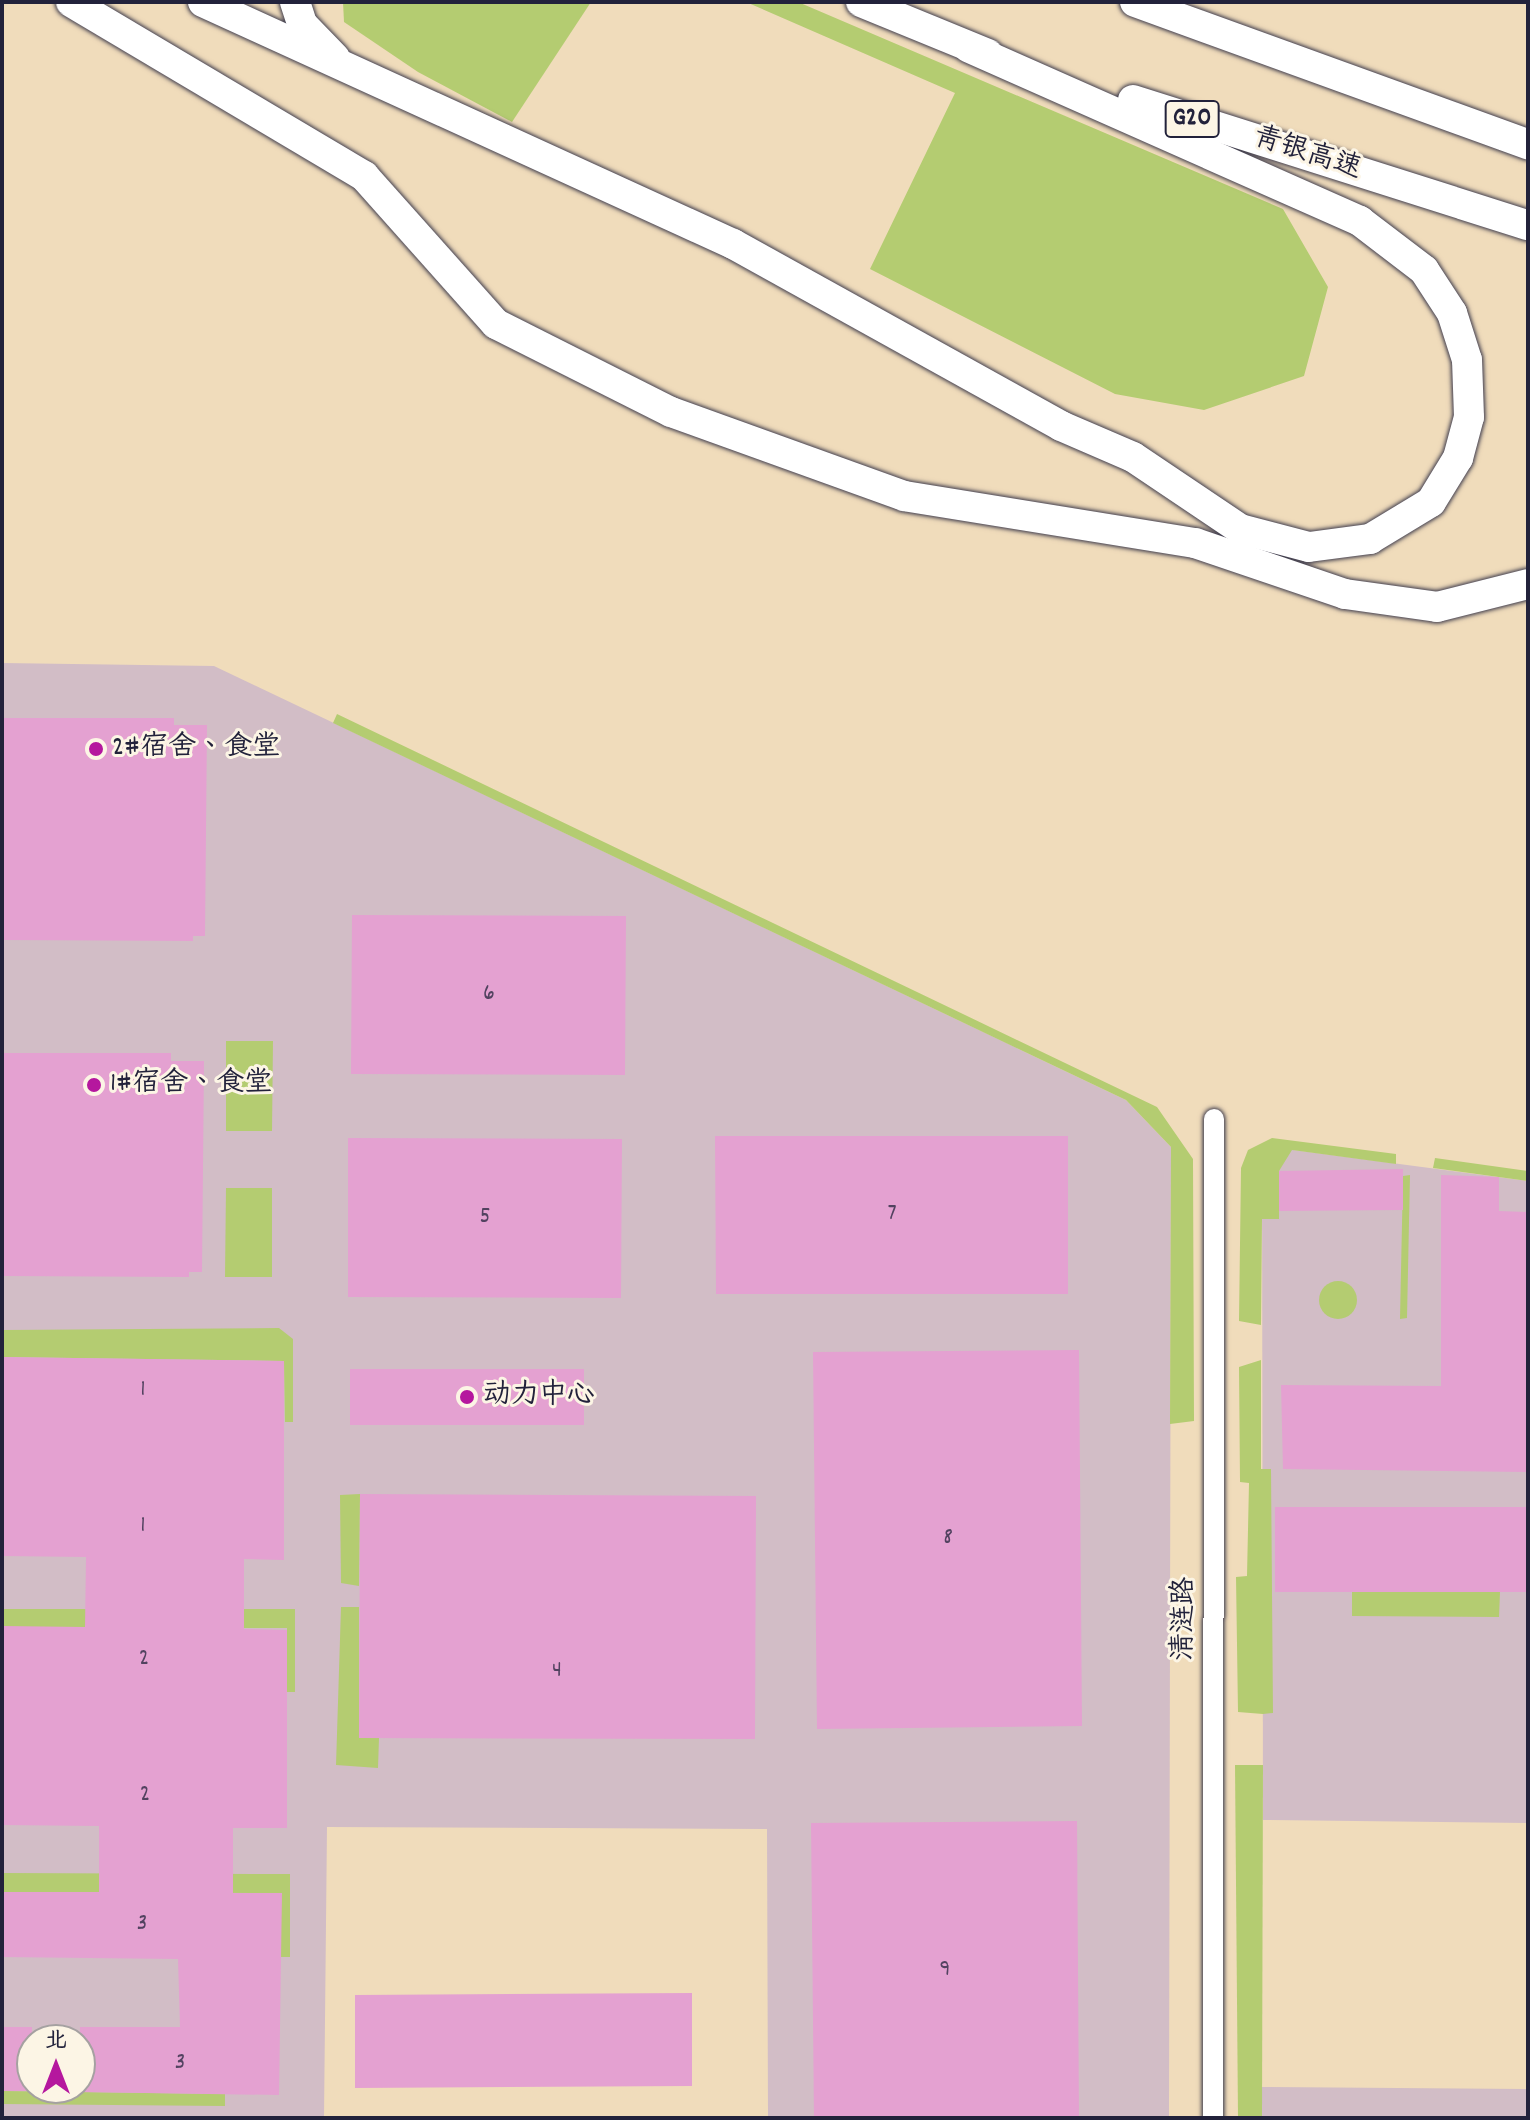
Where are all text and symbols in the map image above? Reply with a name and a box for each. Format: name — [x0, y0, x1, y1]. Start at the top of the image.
road number: G20 — [1164, 97, 1220, 141]
street label: 青银高速 — [1249, 122, 1365, 188]
place label: 2#宿舍、食堂 — [112, 732, 280, 766]
marker: 2#宿舍、食堂 — [87, 740, 105, 758]
house number: 6 — [483, 981, 495, 1009]
place label: 1#宿舍、食堂 — [110, 1068, 272, 1102]
marker: 1#宿舍、食堂 — [85, 1076, 103, 1094]
house number: 7 — [887, 1201, 897, 1229]
house number: 5 — [479, 1204, 491, 1232]
house number: 1 — [140, 1377, 146, 1405]
place label: 动力中心 — [483, 1380, 595, 1414]
marker: 动力中心 — [458, 1388, 476, 1406]
house number: 1 — [140, 1513, 146, 1541]
house number: 8 — [943, 1525, 953, 1553]
street label: 清涟路 — [1169, 1577, 1203, 1661]
house number: 2 — [139, 1646, 149, 1674]
house number: 4 — [552, 1658, 562, 1686]
house number: 2 — [140, 1782, 150, 1810]
house number: 3 — [137, 1911, 147, 1939]
house number: 9 — [940, 1957, 950, 1985]
north arrow — [16, 2024, 96, 2104]
text: 北 — [45, 2026, 67, 2057]
house number: 3 — [175, 2050, 185, 2078]

